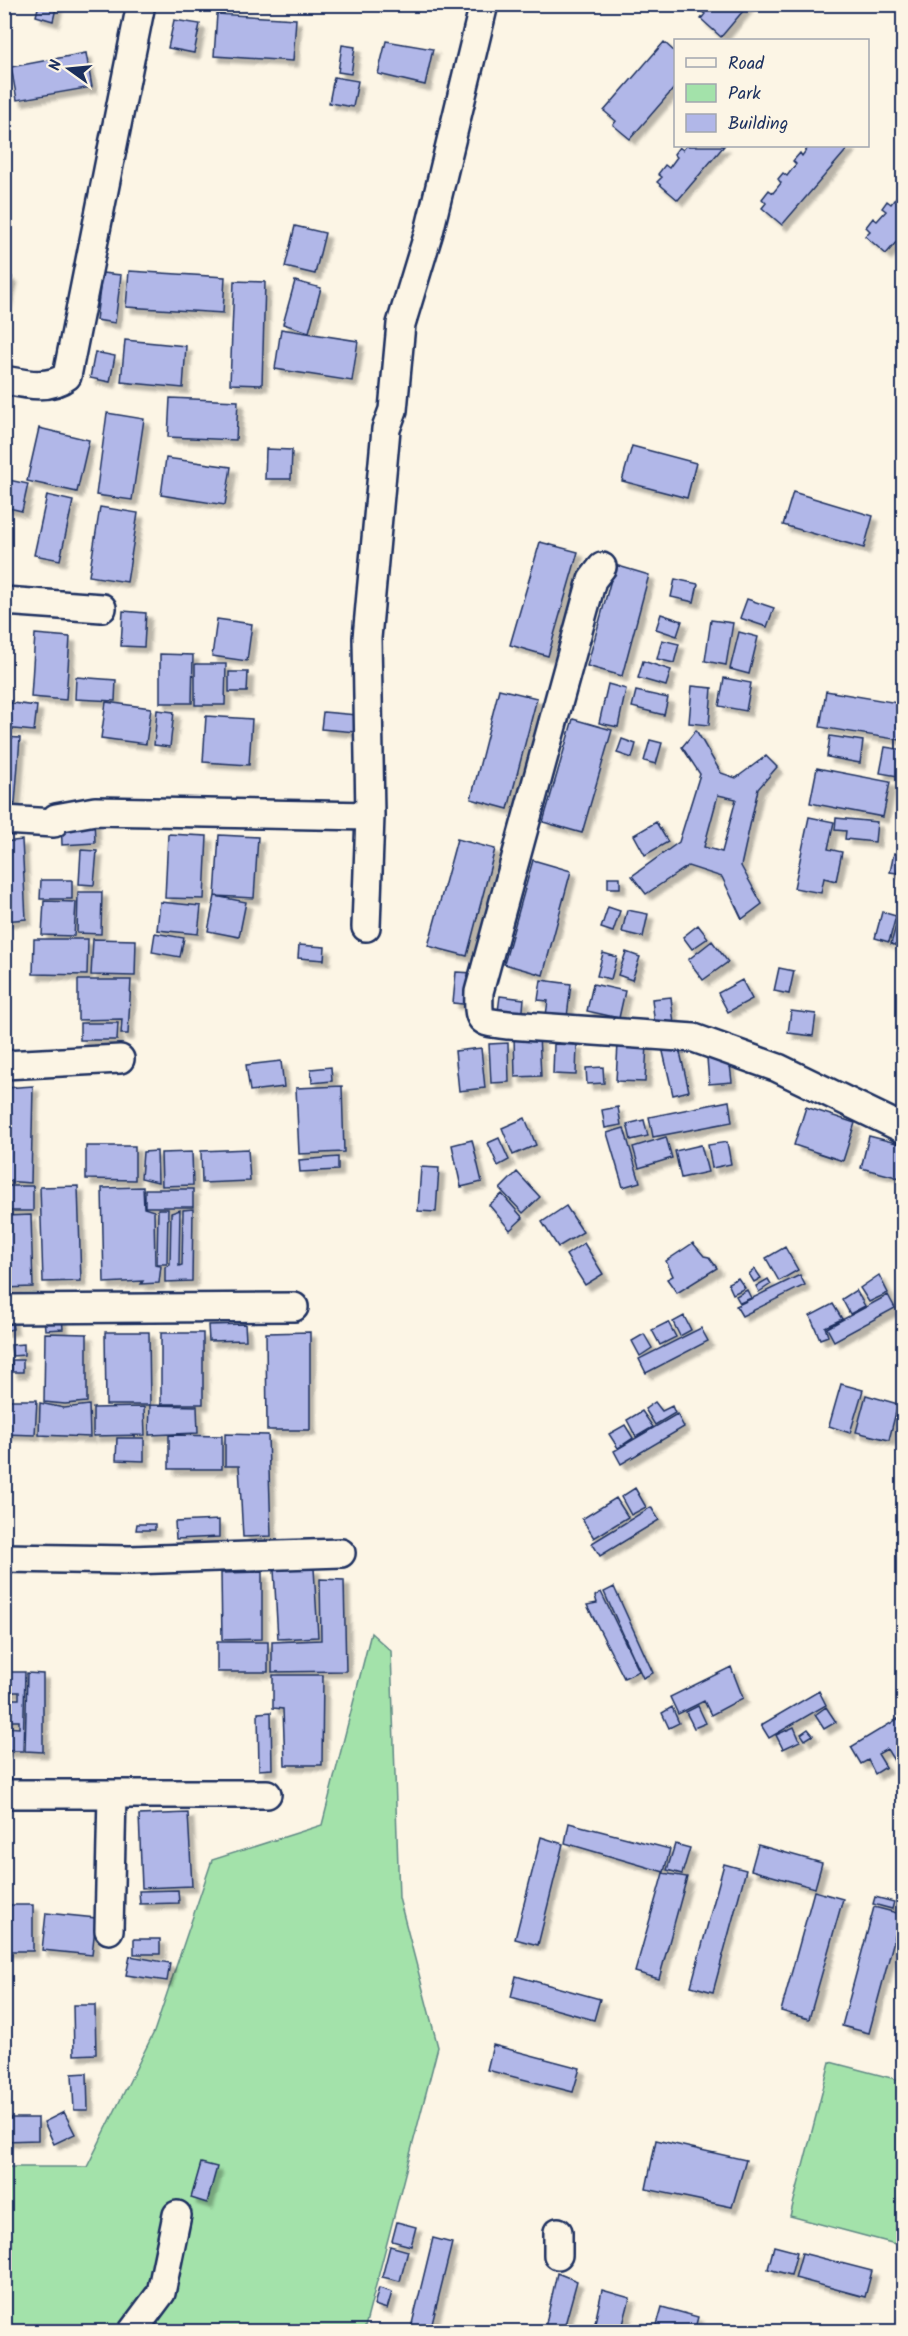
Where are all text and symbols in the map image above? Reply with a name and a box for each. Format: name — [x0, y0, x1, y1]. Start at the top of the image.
north arrow — [39, 39, 99, 99]
legend — [674, 39, 869, 147]
text: Road — [728, 50, 765, 79]
text: N — [43, 57, 69, 74]
text: Park — [728, 80, 761, 109]
text: Building — [728, 110, 788, 139]

